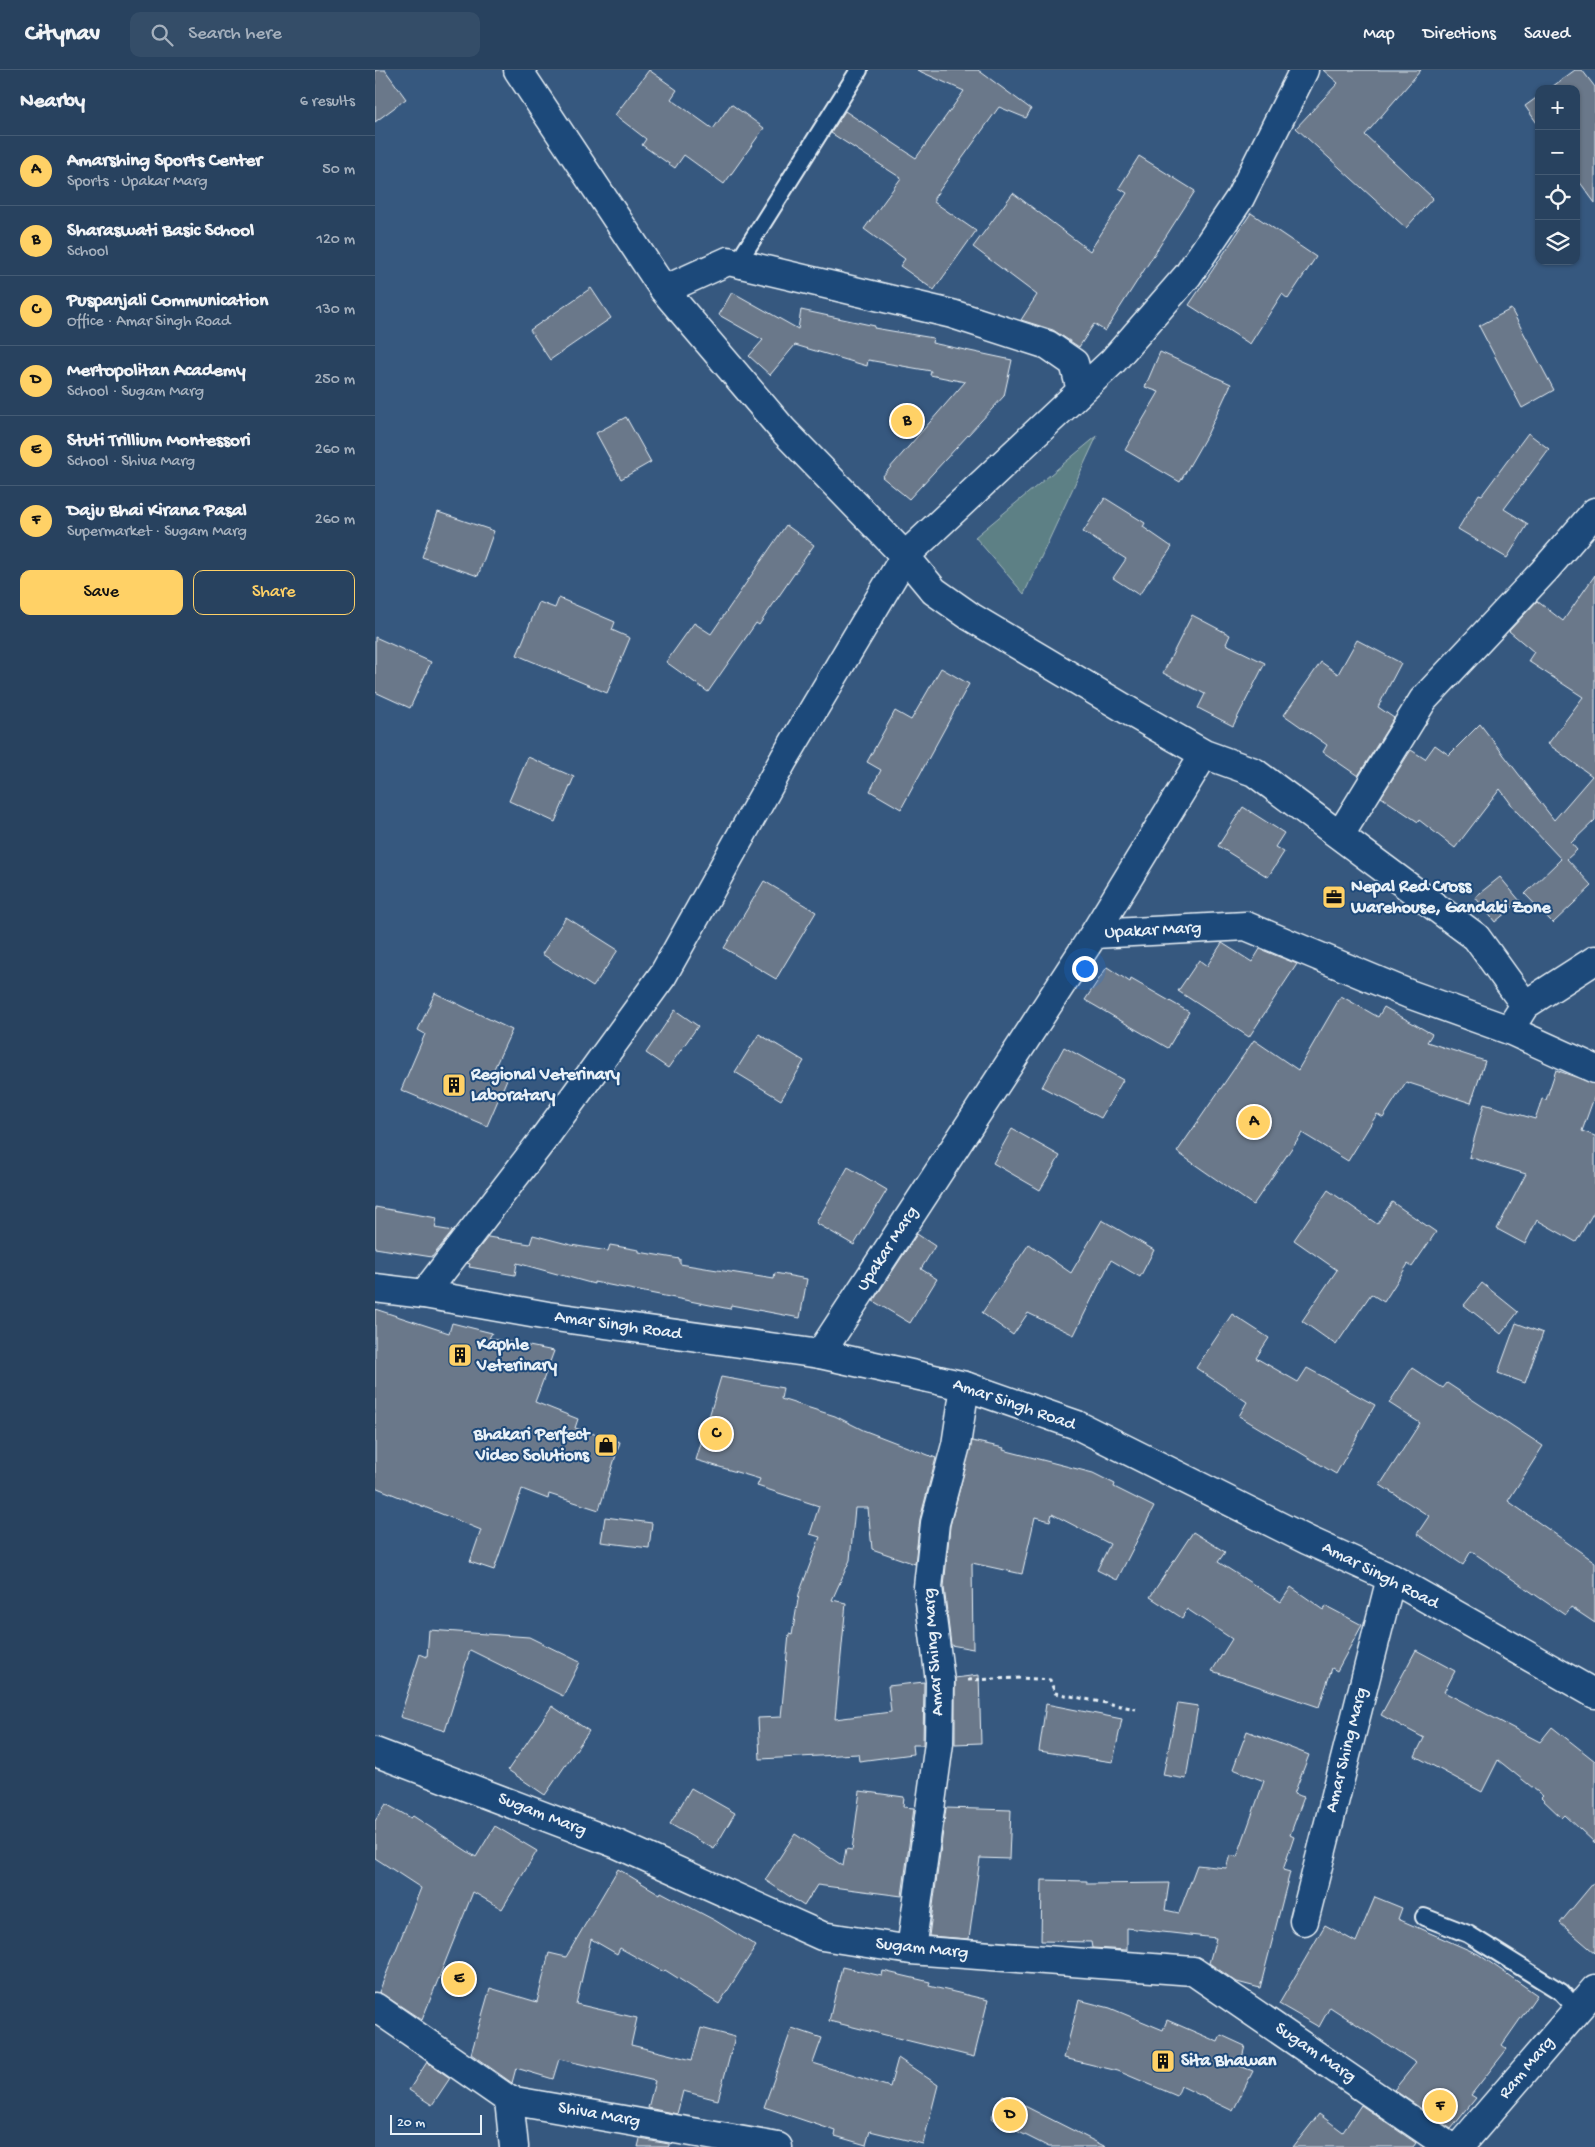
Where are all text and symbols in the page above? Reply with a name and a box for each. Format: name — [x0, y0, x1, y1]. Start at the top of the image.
search box — [130, 12, 480, 57]
text: Citynav — [25, 20, 100, 49]
icon: search — [148, 21, 176, 49]
text: Search here — [188, 23, 282, 46]
text: Map — [1363, 24, 1395, 45]
text: Directions — [1423, 24, 1496, 45]
text: Saved — [1524, 24, 1570, 45]
map controls — [1535, 85, 1580, 265]
button: + — [1535, 85, 1580, 130]
text: Nearby — [20, 90, 85, 115]
text: 6 results — [300, 93, 355, 112]
button: − — [1535, 130, 1580, 175]
text: Amarshing Sports Center — [67, 150, 262, 173]
text: A — [31, 161, 41, 180]
text: 50 m — [322, 161, 355, 180]
text: Sports · Upakar Marg — [67, 173, 208, 192]
button: locate — [1535, 175, 1580, 220]
text: Sharaswati Basic School — [67, 220, 254, 243]
button: layers — [1535, 220, 1580, 265]
text: B — [32, 231, 40, 250]
text: 120 m — [316, 231, 355, 250]
text: School — [67, 243, 109, 262]
text: Puspanjali Communication — [67, 290, 268, 313]
text: C — [32, 301, 40, 320]
text: 130 m — [316, 301, 355, 320]
text: Office · Amar Singh Road — [67, 313, 230, 332]
text: Mertopolitan Academy — [67, 360, 246, 383]
text: D — [31, 371, 41, 390]
text: 250 m — [315, 371, 355, 390]
text: School · Sugam Marg — [67, 383, 204, 402]
pin: B — [891, 402, 923, 440]
text: Stuti Trillium Montessori — [67, 430, 251, 453]
text: E — [31, 441, 41, 460]
text: 260 m — [315, 441, 355, 460]
text: School · Shiva Marg — [67, 453, 195, 472]
text: Daju Bhai Kirana Pasal — [67, 500, 247, 523]
text: F — [32, 511, 40, 530]
text: 260 m — [315, 511, 355, 530]
text: Supermarket · Sugam Marg — [67, 523, 247, 542]
button: Save — [20, 570, 183, 615]
button: Share — [193, 570, 355, 615]
place label: Nepal Red Cross Warehouse, Gandaki Zone — [1350, 877, 1551, 919]
office icon: Nepal Red Cross Warehouse, Gandaki Zone — [1321, 884, 1347, 910]
street label: Upakar Marg — [1104, 918, 1202, 944]
your location — [1072, 956, 1098, 982]
place label: Regional Veterinary Laboratary — [470, 1065, 620, 1107]
building icon: Regional Veterinary Laboratary — [441, 1072, 467, 1098]
pin: A — [1238, 1103, 1270, 1141]
street label: Upakar Marg — [853, 1203, 923, 1295]
street label: Amar Singh Road — [553, 1307, 684, 1346]
place label: Kaphle Veterinary — [476, 1335, 557, 1377]
building icon: Kaphle Veterinary — [447, 1342, 473, 1368]
street label: Amar Singh Road — [950, 1374, 1079, 1436]
pin: C — [700, 1415, 732, 1453]
place label: Bhakari Perfect Video Solutions — [473, 1425, 591, 1467]
shop icon: Bhakari Perfect Video Solutions — [593, 1432, 619, 1458]
street label: Amar Singh Road — [1318, 1538, 1443, 1615]
street label: Amar Shing Marg — [919, 1587, 949, 1717]
street label: Amar Shing Marg — [1321, 1685, 1373, 1815]
street label: Sugam Marg — [495, 1789, 589, 1841]
street label: Sugam Marg — [875, 1934, 969, 1964]
pin: E — [443, 1960, 475, 1998]
street label: Sugam Marg — [1271, 2018, 1359, 2088]
street label: Ram Marg — [1495, 2032, 1559, 2104]
building icon: Sita Bhawan — [1150, 2048, 1176, 2074]
place label: Sita Bhawan — [1181, 2051, 1277, 2072]
pin: F — [1424, 2087, 1456, 2125]
pin: D — [994, 2096, 1026, 2134]
street label: Shiva Marg — [556, 2097, 642, 2133]
scale bar — [390, 2112, 483, 2135]
text: 20 m — [397, 2115, 425, 2132]

